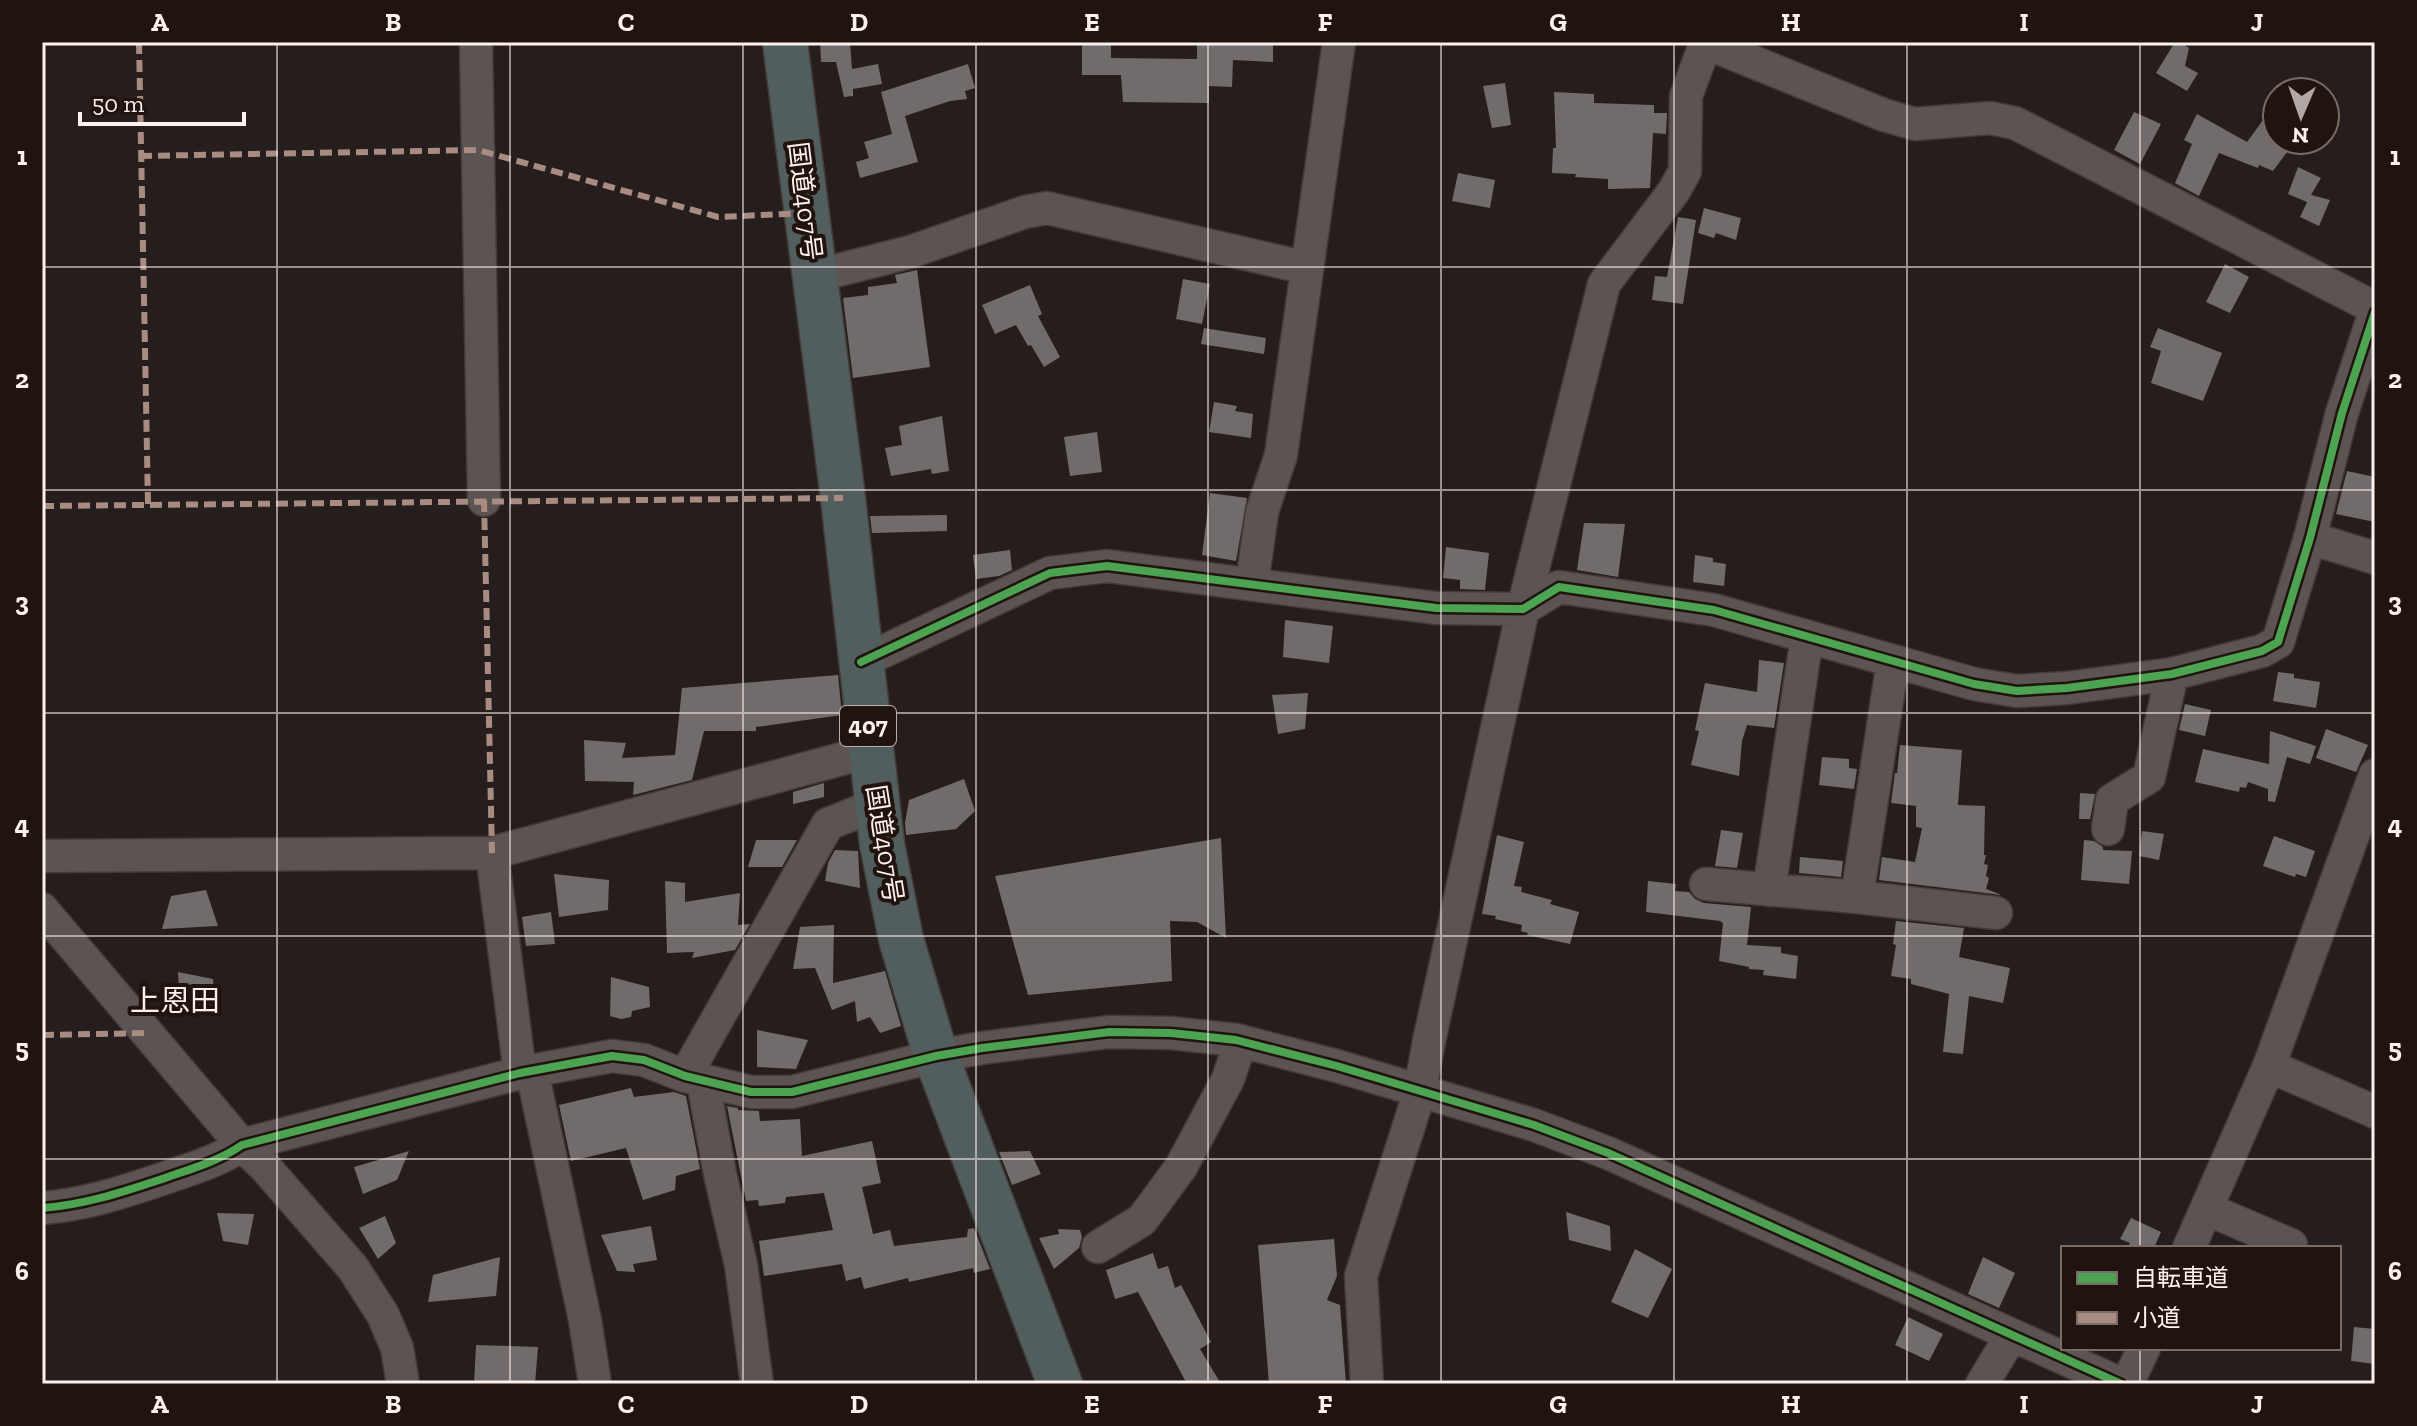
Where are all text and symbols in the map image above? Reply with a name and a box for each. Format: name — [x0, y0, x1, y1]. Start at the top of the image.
text: A — [151, 6, 169, 38]
text: B — [385, 6, 401, 38]
text: C — [618, 6, 634, 38]
text: D — [850, 6, 868, 38]
text: E — [1084, 6, 1100, 38]
text: F — [1318, 6, 1333, 38]
text: G — [1549, 6, 1567, 38]
text: H — [1781, 6, 1801, 38]
text: I — [2019, 6, 2029, 38]
text: J — [2251, 6, 2263, 38]
scale bar — [80, 76, 244, 126]
north arrow — [2261, 76, 2341, 156]
text: 50 m — [92, 89, 145, 118]
text: N — [2291, 122, 2309, 149]
text: 1 — [17, 140, 28, 172]
street label: 国道407号 — [782, 140, 828, 262]
text: 1 — [2390, 140, 2401, 172]
text: 2 — [15, 363, 29, 395]
text: 2 — [2388, 363, 2402, 395]
text: 3 — [15, 586, 29, 618]
text: 3 — [2388, 586, 2402, 618]
road number: 407 — [840, 706, 896, 746]
street label: 国道407号 — [860, 783, 910, 905]
text: 4 — [15, 809, 30, 841]
text: 4 — [2388, 809, 2403, 841]
district label: 上恩田 — [130, 983, 220, 1019]
text: 5 — [15, 1032, 29, 1064]
text: 5 — [2388, 1032, 2402, 1064]
legend — [2061, 1246, 2341, 1350]
text: 6 — [15, 1255, 29, 1287]
text: 6 — [2388, 1255, 2402, 1287]
text: 自転車道 — [2133, 1263, 2229, 1292]
text: 小道 — [2133, 1303, 2181, 1332]
text: A — [151, 1388, 169, 1420]
text: B — [385, 1388, 401, 1420]
text: C — [618, 1388, 634, 1420]
text: D — [850, 1388, 868, 1420]
text: E — [1084, 1388, 1100, 1420]
text: F — [1318, 1388, 1333, 1420]
text: G — [1549, 1388, 1567, 1420]
text: H — [1781, 1388, 1801, 1420]
text: I — [2019, 1388, 2029, 1420]
text: J — [2251, 1388, 2263, 1420]

